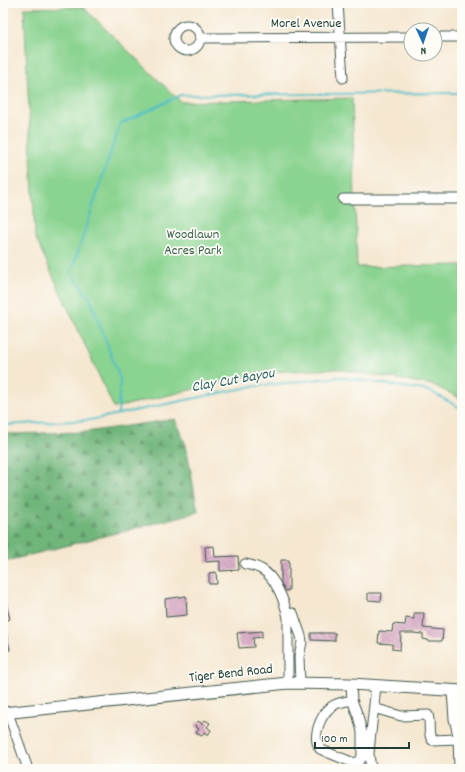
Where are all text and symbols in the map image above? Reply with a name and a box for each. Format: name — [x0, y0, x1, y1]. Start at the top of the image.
street label: Morel Avenue — [271, 14, 341, 34]
north arrow — [403, 22, 443, 62]
text: N — [420, 42, 427, 58]
park label: Woodlawn Acres Park — [164, 225, 222, 261]
water label: Clay Cut Bayou — [190, 363, 278, 399]
street label: Tiger Bend Road — [188, 660, 274, 688]
scale bar — [315, 724, 409, 750]
text: 100 m — [321, 731, 348, 748]

